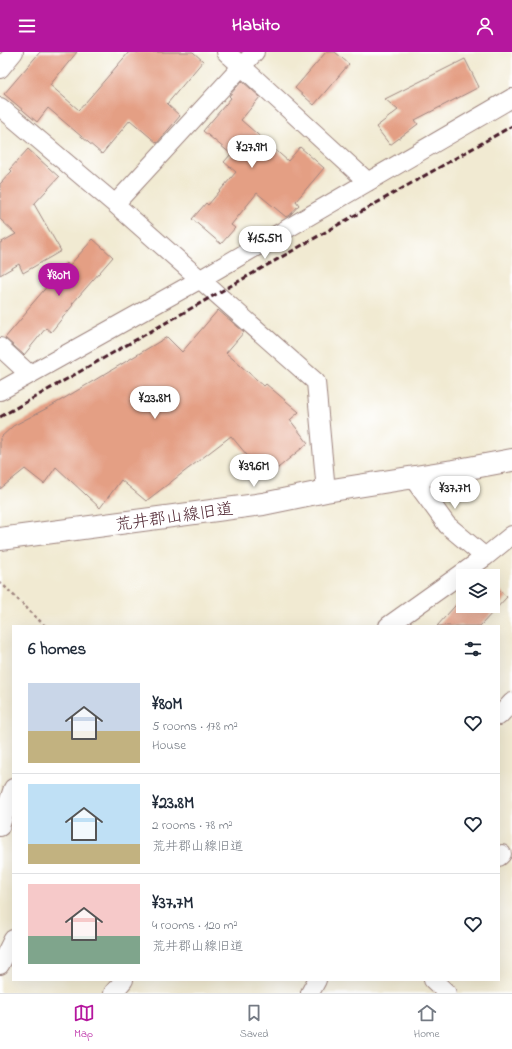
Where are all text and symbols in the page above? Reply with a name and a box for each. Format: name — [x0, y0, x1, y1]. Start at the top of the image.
text: Habito — [232, 13, 280, 39]
icon: menu — [16, 15, 38, 37]
icon: person — [474, 15, 496, 37]
pin: ¥27.9M — [219, 135, 285, 169]
text: ¥27.9M — [236, 138, 268, 157]
pin: ¥15.5M — [232, 226, 298, 260]
text: ¥15.5M — [248, 229, 282, 248]
pin: ¥80M — [35, 263, 83, 297]
text: ¥80M — [47, 266, 71, 285]
pin: ¥23.8M — [122, 386, 188, 420]
text: ¥23.8M — [139, 389, 171, 408]
pin: ¥39.6M — [221, 454, 287, 488]
text: ¥39.6M — [239, 457, 269, 476]
pin: ¥37.7M — [422, 476, 488, 510]
text: ¥37.7M — [439, 479, 471, 498]
street label: 荒井郡山線旧道 — [114, 497, 235, 538]
map controls — [456, 569, 500, 613]
button: layers — [456, 569, 500, 613]
text: 6 homes — [28, 637, 86, 662]
icon: filters — [462, 638, 484, 660]
text: ¥80M — [152, 692, 183, 717]
icon: home — [60, 699, 108, 747]
icon: heart — [462, 712, 484, 734]
text: 5 rooms · 178 m² — [152, 717, 238, 736]
text: House — [152, 736, 186, 755]
text: ¥23.8M — [152, 791, 194, 816]
icon: home — [60, 800, 108, 848]
icon: heart — [462, 813, 484, 835]
text: 2 rooms · 78 m² — [152, 816, 233, 835]
text: 荒井郡山線旧道 — [152, 837, 243, 856]
text: ¥37.7M — [152, 891, 193, 916]
icon: home — [60, 900, 108, 948]
icon: heart — [462, 913, 484, 935]
text: 4 rooms · 120 m² — [152, 916, 238, 935]
text: 荒井郡山線旧道 — [152, 937, 243, 956]
tab: Map — [73, 1002, 95, 1042]
tab: Saved — [240, 1002, 269, 1042]
tab: Home — [414, 1002, 439, 1042]

